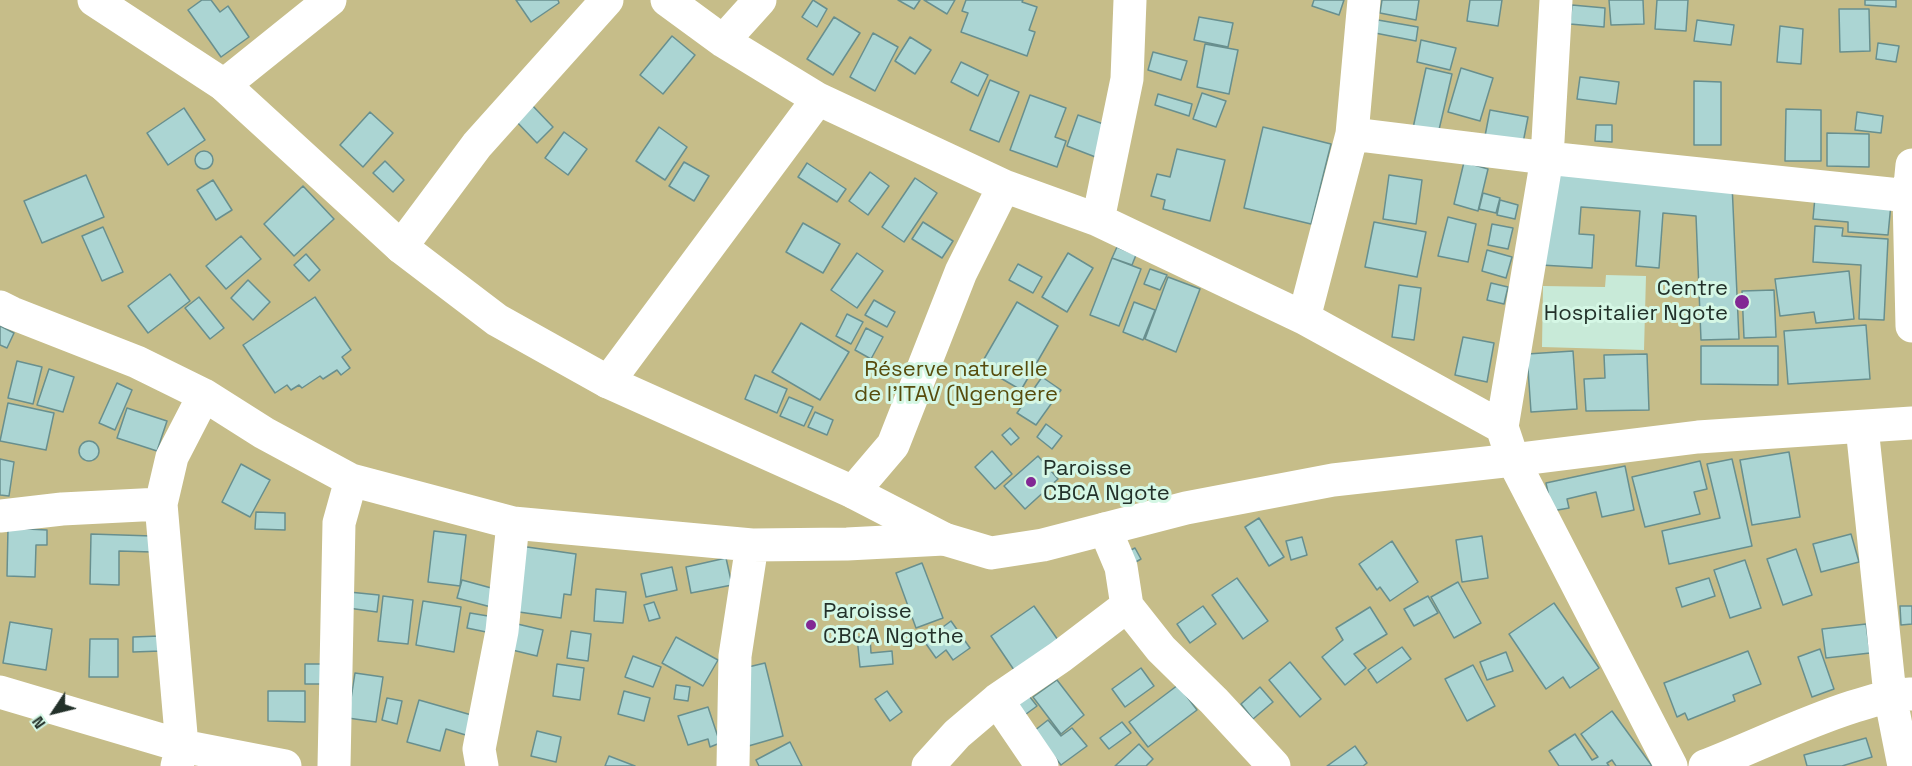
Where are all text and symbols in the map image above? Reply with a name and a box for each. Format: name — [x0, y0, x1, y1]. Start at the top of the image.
place label: Centre Hospitalier Ngote — [1544, 276, 1728, 328]
marker: Centre Hospitalier Ngote — [1733, 293, 1751, 311]
park label: Réserve naturelle de l'ITAV (Ngengere — [854, 357, 1058, 408]
place label: Paroisse CBCA Ngote — [1043, 456, 1170, 508]
marker: Paroisse CBCA Ngote — [1024, 475, 1038, 489]
place label: Paroisse CBCA Ngothe — [823, 599, 964, 650]
marker: Paroisse CBCA Ngothe — [804, 618, 818, 632]
north arrow — [24, 682, 84, 742]
text: N — [27, 712, 51, 733]

